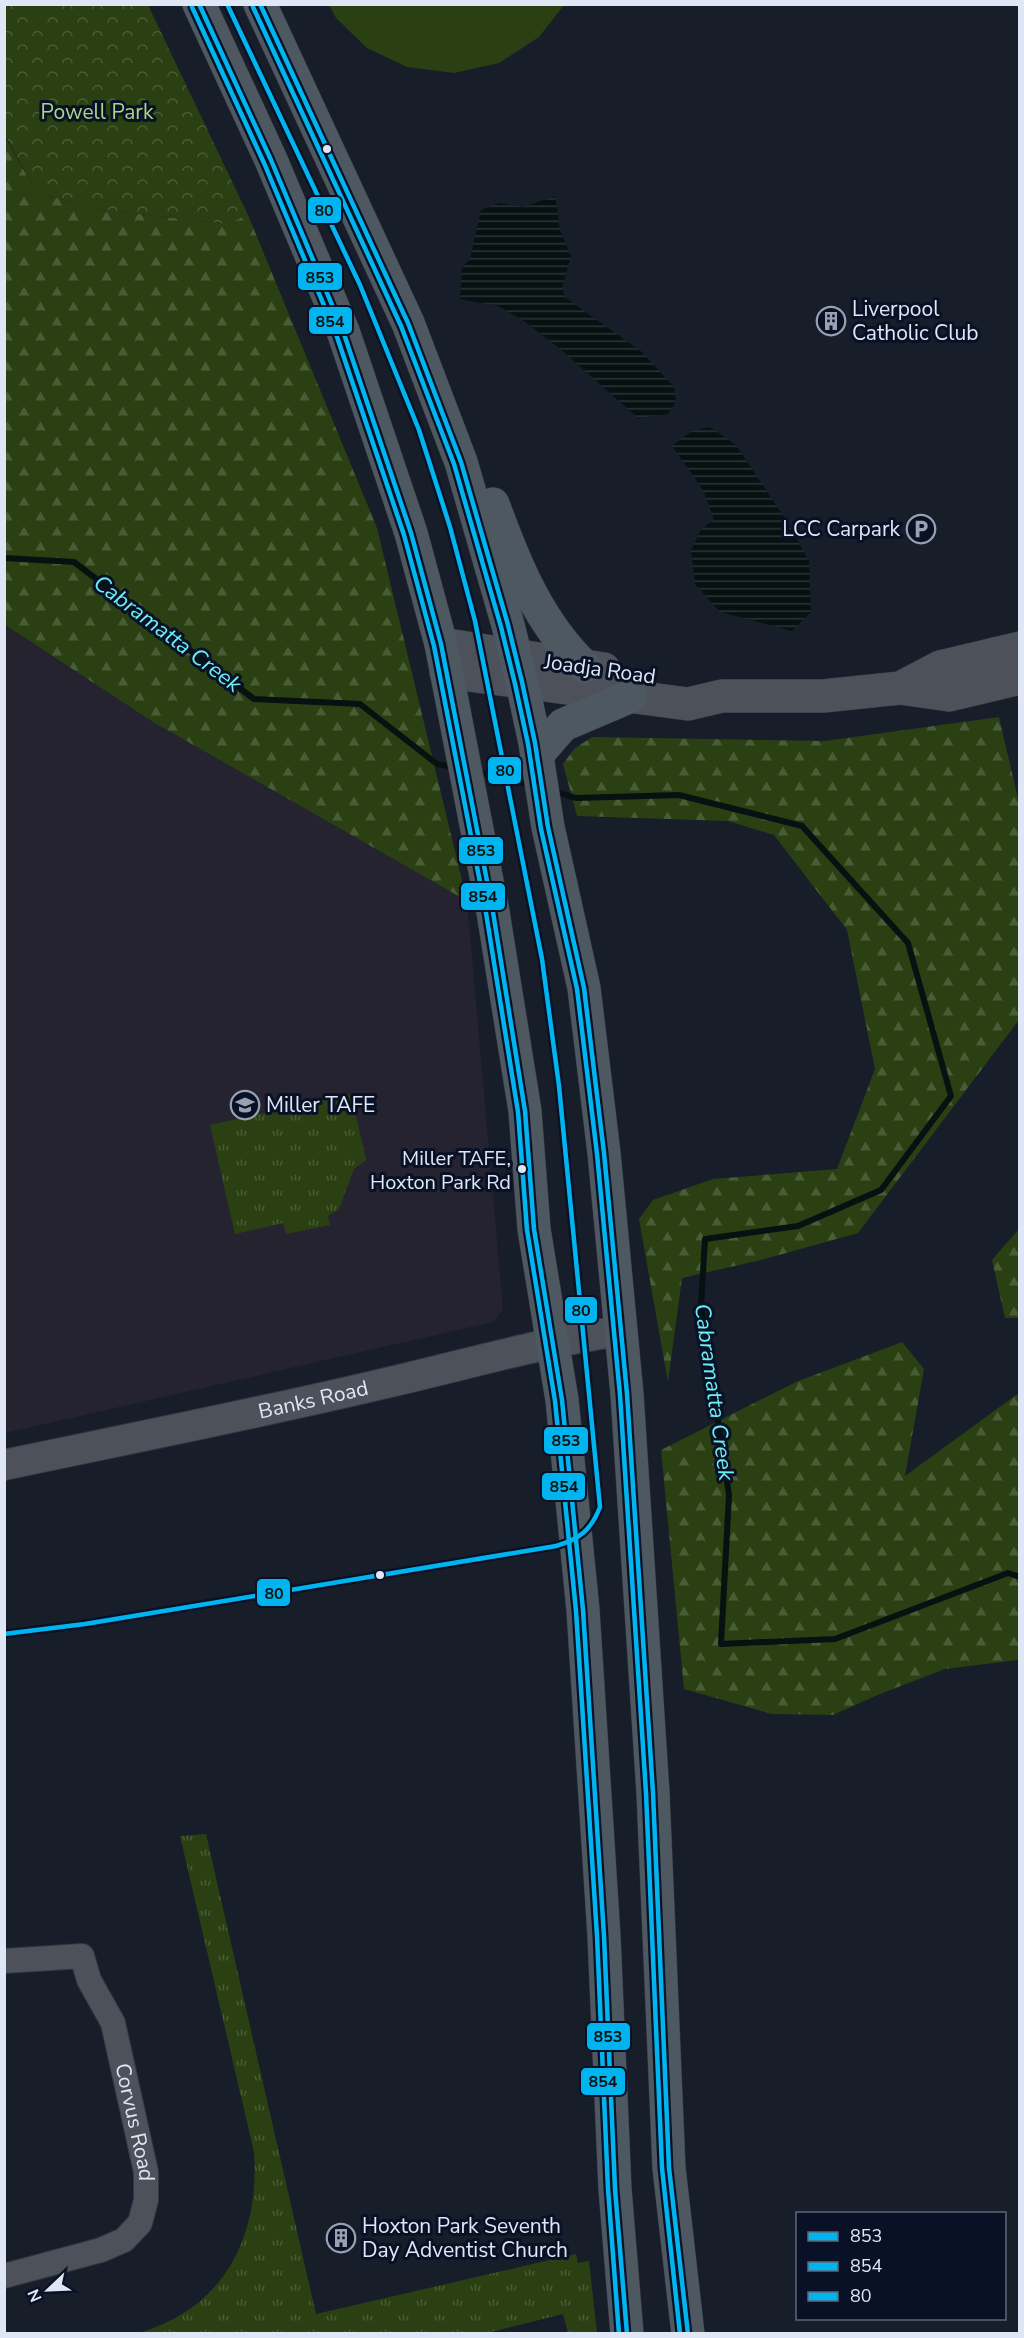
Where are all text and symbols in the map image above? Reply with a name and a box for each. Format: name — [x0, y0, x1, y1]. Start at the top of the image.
park label: Powell Park — [41, 98, 154, 126]
unlabelled marker — [321, 143, 333, 155]
line badge: 80 — [307, 196, 342, 224]
text: 80 — [314, 200, 334, 222]
line badge: 853 — [297, 262, 343, 291]
text: 853 — [306, 267, 334, 289]
place label: Liverpool Catholic Club — [852, 295, 978, 347]
building icon: Liverpool Catholic Club — [815, 305, 847, 337]
line badge: 854 — [308, 306, 353, 335]
text: 854 — [316, 311, 345, 333]
parking icon: LCC Carpark — [905, 513, 937, 545]
place label: LCC Carpark — [782, 515, 900, 543]
water label: Cabramatta Creek — [87, 568, 248, 700]
street label: Joadja Road — [542, 647, 658, 691]
line badge: 80 — [487, 756, 522, 785]
text: 80 — [495, 760, 515, 782]
line badge: 853 — [458, 836, 504, 865]
text: 853 — [467, 840, 495, 862]
line badge: 854 — [460, 882, 506, 911]
text: 854 — [469, 886, 498, 908]
school or university icon: Miller TAFE — [229, 1089, 261, 1121]
place label: Miller TAFE — [266, 1091, 375, 1119]
place label: Miller TAFE, Hoxton Park Rd — [370, 1145, 511, 1196]
marker: Miller TAFE, Hoxton Park Rd — [516, 1163, 528, 1175]
line badge: 80 — [564, 1296, 598, 1324]
text: 80 — [571, 1300, 591, 1322]
water label: Cabramatta Creek — [687, 1302, 741, 1483]
street label: Banks Road — [256, 1374, 371, 1425]
line badge: 853 — [543, 1426, 589, 1455]
text: 853 — [552, 1430, 580, 1452]
line badge: 854 — [541, 1472, 586, 1501]
text: 854 — [550, 1476, 579, 1498]
unlabelled marker — [374, 1569, 386, 1581]
line badge: 80 — [256, 1578, 291, 1607]
text: 80 — [264, 1583, 284, 1605]
line badge: 853 — [586, 2022, 631, 2051]
text: 853 — [594, 2026, 622, 2048]
street label: Corvus Road — [108, 2060, 160, 2181]
line badge: 854 — [580, 2067, 626, 2096]
text: 854 — [589, 2071, 618, 2093]
place label: Hoxton Park Seventh Day Adventist Church — [362, 2212, 568, 2264]
legend — [796, 2212, 1006, 2320]
building icon: Hoxton Park Seventh Day Adventist Church — [325, 2222, 357, 2254]
text: 853 — [850, 2224, 882, 2248]
text: 854 — [850, 2254, 883, 2278]
north arrow — [18, 2260, 78, 2320]
text: 80 — [850, 2284, 872, 2308]
text: N — [23, 2286, 48, 2305]

